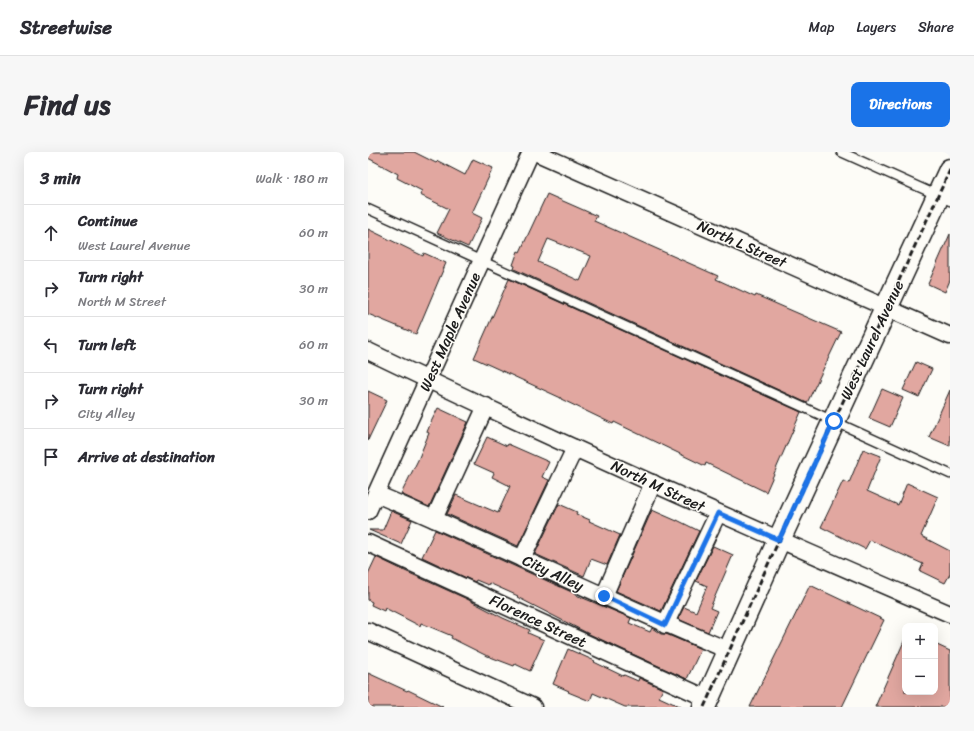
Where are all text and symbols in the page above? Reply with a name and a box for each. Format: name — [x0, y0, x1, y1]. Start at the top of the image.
text: Streetwise — [20, 11, 112, 44]
text: Map — [809, 15, 834, 40]
text: Layers — [856, 15, 896, 40]
text: Share — [918, 15, 954, 40]
text: Find us — [24, 80, 111, 129]
button: Directions — [851, 82, 950, 127]
text: 3 min — [40, 163, 81, 193]
text: Walk · 180 m — [256, 167, 328, 190]
text: Continue — [78, 208, 138, 234]
street label: North L Street — [693, 213, 792, 276]
text: 60 m — [299, 221, 328, 244]
icon: ahead — [40, 222, 62, 244]
text: West Laurel Avenue — [78, 234, 190, 257]
text: Turn right — [78, 264, 143, 290]
street label: West Maple Avenue — [412, 268, 488, 396]
street label: West Laurel Avenue — [833, 276, 911, 404]
text: 30 m — [299, 277, 328, 300]
icon: right — [40, 278, 62, 300]
text: North M Street — [78, 290, 166, 313]
text: Turn left — [78, 332, 136, 358]
text: 60 m — [299, 333, 328, 356]
icon: left — [40, 334, 62, 356]
text: Turn right — [78, 376, 143, 402]
text: 30 m — [299, 389, 328, 412]
icon: right — [40, 390, 62, 412]
text: City Alley — [78, 402, 135, 425]
route start — [825, 412, 843, 430]
text: Arrive at destination — [78, 444, 215, 470]
icon: arrive — [40, 446, 62, 468]
street label: North M Street — [607, 453, 710, 520]
street label: City Alley — [518, 547, 588, 599]
street label: Florence Street — [485, 587, 591, 655]
route end — [595, 587, 613, 605]
map controls — [902, 623, 938, 695]
button: + — [902, 623, 938, 659]
button: − — [902, 659, 938, 695]

